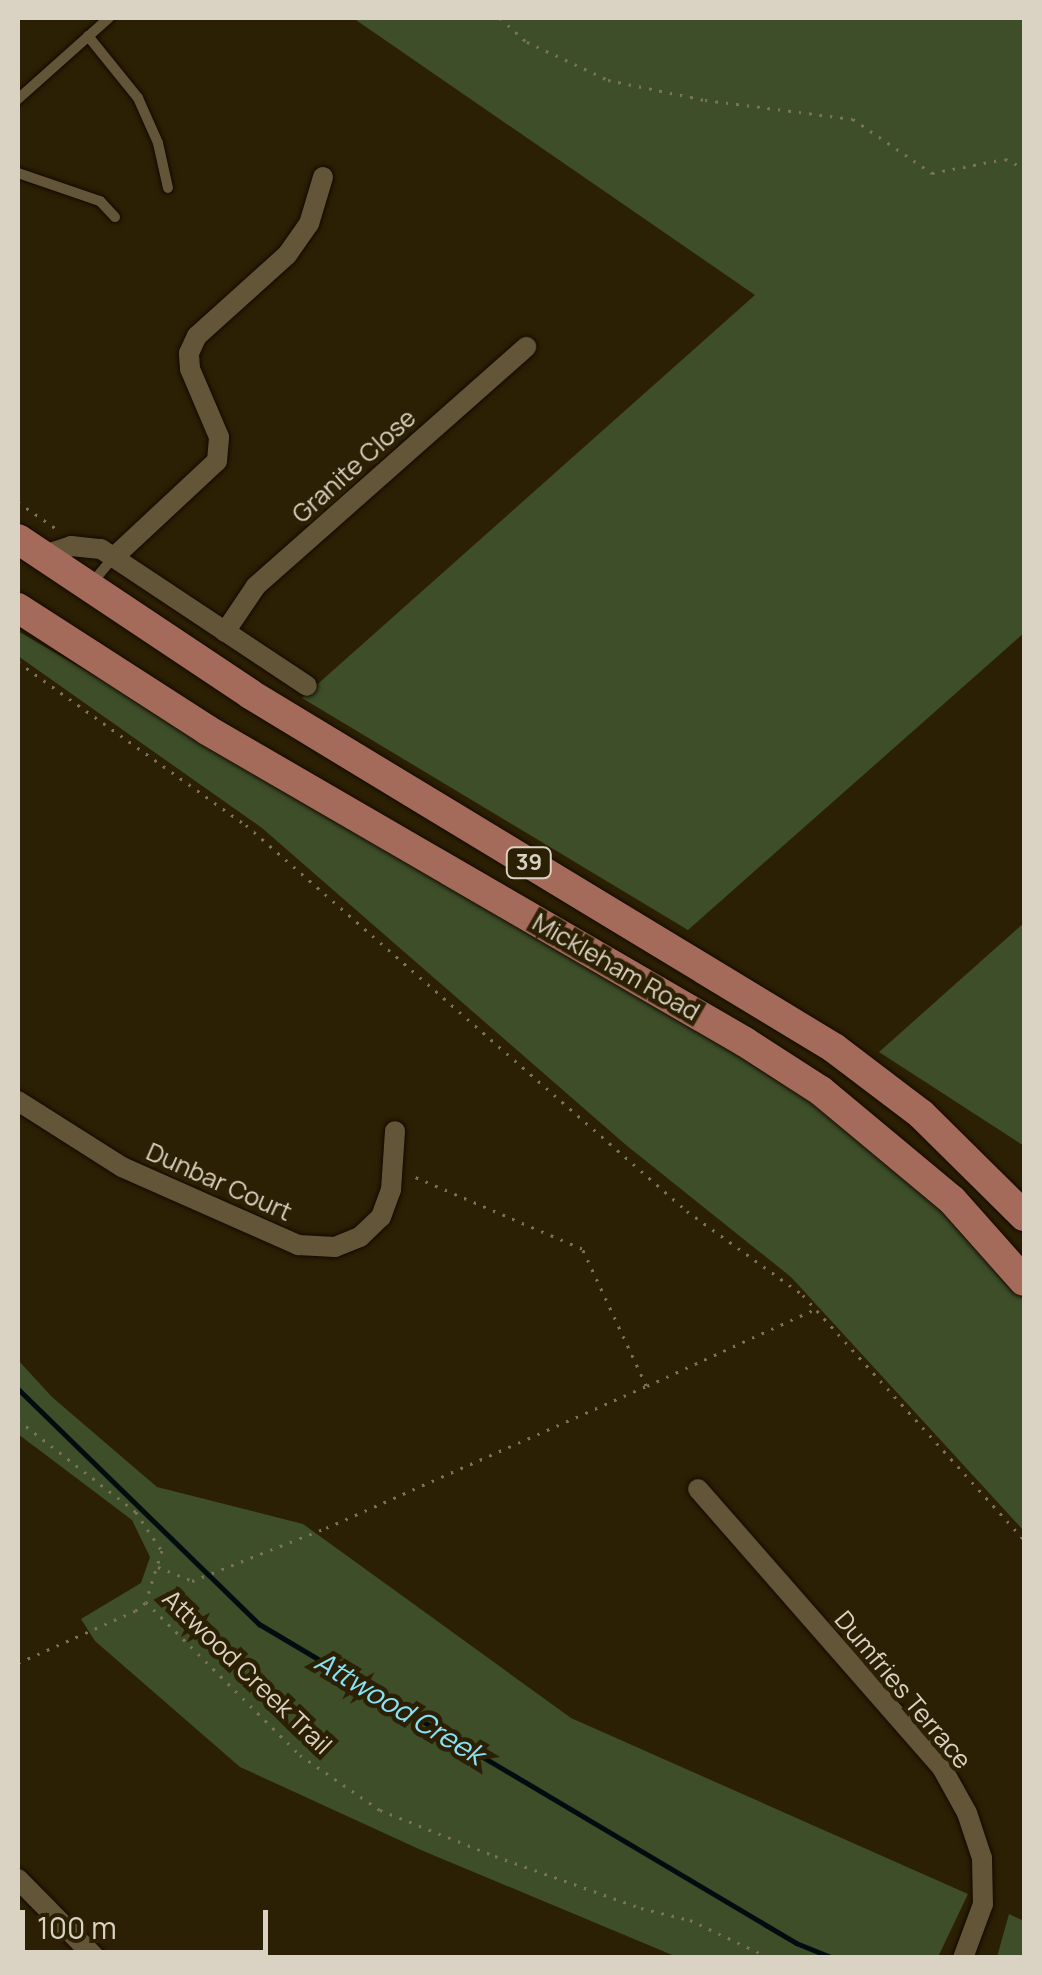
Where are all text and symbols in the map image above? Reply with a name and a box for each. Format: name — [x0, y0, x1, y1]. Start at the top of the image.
street label: Granite Close — [286, 403, 422, 529]
road number: 39 — [504, 846, 554, 880]
street label: Mickleham Road — [527, 907, 705, 1027]
street label: Dunbar Court — [142, 1137, 296, 1227]
street label: Attwood Creek Trail — [156, 1584, 338, 1760]
street label: Dumfries Terrace — [828, 1605, 978, 1775]
water label: Attwood Creek — [309, 1643, 491, 1771]
scale bar — [25, 1890, 272, 1952]
text: 100 m — [37, 1907, 117, 1948]

